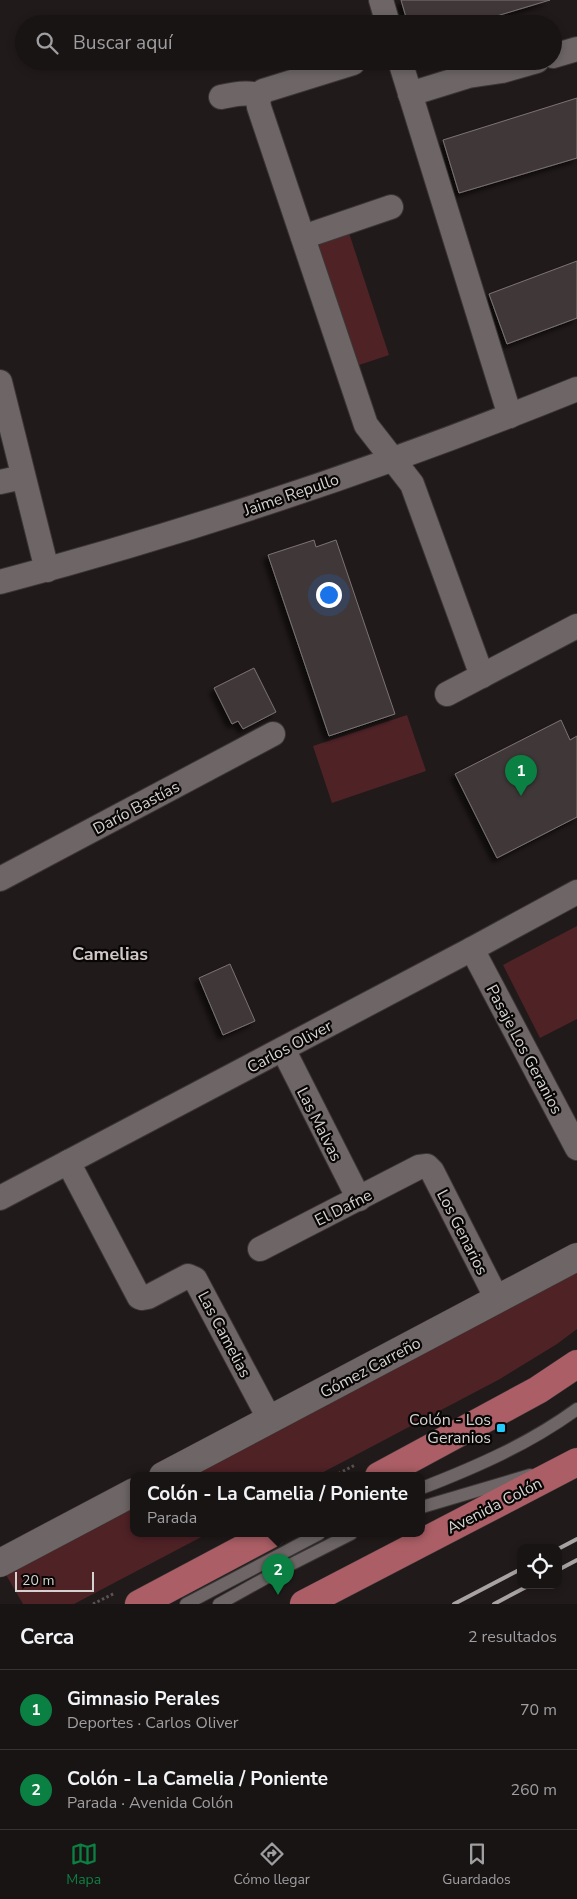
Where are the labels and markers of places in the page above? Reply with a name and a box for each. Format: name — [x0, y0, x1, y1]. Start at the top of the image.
pin: 1 — [505, 755, 537, 796]
place label: Colón - Los Geranios — [409, 1409, 491, 1449]
marker: Colón - Los Geranios — [495, 1422, 507, 1434]
pin: 2 — [262, 1554, 294, 1595]

